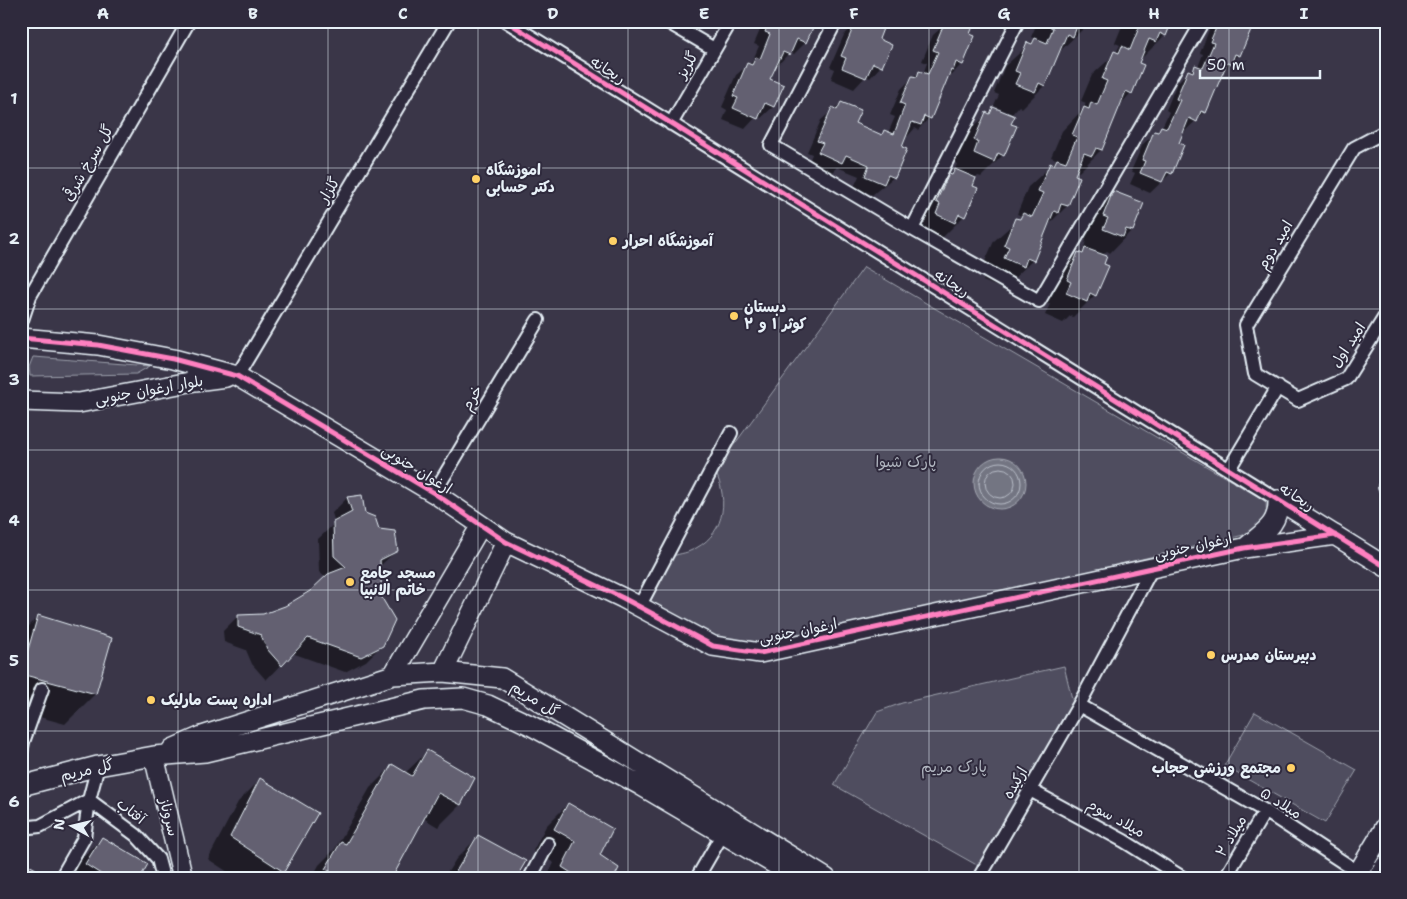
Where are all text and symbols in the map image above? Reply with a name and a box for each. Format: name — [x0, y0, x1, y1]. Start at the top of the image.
text: A — [97, 3, 109, 24]
text: B — [248, 3, 258, 24]
text: C — [398, 3, 408, 24]
text: D — [547, 3, 559, 24]
text: E — [699, 3, 709, 24]
text: F — [849, 3, 859, 24]
text: G — [998, 3, 1011, 24]
text: H — [1148, 3, 1160, 24]
text: I — [1300, 3, 1309, 24]
street label: گلریز — [670, 48, 703, 84]
scale bar — [1200, 48, 1320, 80]
street label: ریحانه — [587, 52, 629, 88]
text: 50 m — [1207, 55, 1245, 75]
text: 1 — [10, 88, 18, 109]
street label: گل سرخ شرقی — [57, 120, 118, 205]
place label: اموزشگاه دکتر حسابی — [486, 160, 555, 197]
street label: گلزار — [313, 173, 344, 208]
marker: اموزشگاه دکتر حسابی — [470, 173, 482, 185]
street label: امید دوم — [1253, 217, 1299, 274]
text: 2 — [8, 228, 20, 249]
place label: آموزشگاه احرار — [621, 231, 714, 251]
marker: آموزشگاه احرار — [607, 235, 619, 247]
street label: ریحانه — [931, 265, 973, 301]
place label: دبستان کوثر ۱ و ۲ — [744, 297, 807, 334]
marker: دبستان کوثر ۱ و ۲ — [728, 310, 740, 322]
street label: امید اول — [1326, 318, 1370, 372]
text: 3 — [8, 369, 20, 390]
street label: بلوار ارغوان جنوبی — [93, 371, 205, 409]
street label: خرم — [457, 381, 489, 416]
street label: ارغوان جنوبی — [378, 440, 456, 498]
park label: پارک شیوا — [876, 452, 936, 472]
street label: ریحانه — [1276, 479, 1318, 515]
text: 4 — [8, 510, 20, 531]
street label: ارغوان جنوبی — [1152, 528, 1234, 564]
place label: مسجد جامع خاتم الانبیا — [360, 563, 436, 601]
marker: مسجد جامع خاتم الانبیا — [344, 576, 356, 588]
street label: ارغوان جنوبی — [757, 614, 839, 648]
place label: دبیرستان مدرس — [1221, 645, 1316, 665]
marker: دبیرستان مدرس — [1205, 649, 1217, 661]
text: 5 — [9, 650, 19, 671]
street label: گل مریم — [506, 676, 563, 724]
place label: اداره پست مارلیک — [161, 690, 272, 710]
marker: اداره پست مارلیک — [145, 694, 157, 706]
street label: گل مریم — [58, 754, 116, 788]
park label: پارک مریم — [921, 757, 987, 779]
place label: مجتمع ورزشی حجاب — [1152, 758, 1281, 779]
marker: مجتمع ورزشی حجاب — [1285, 762, 1297, 774]
street label: ارکیده — [998, 763, 1032, 803]
street label: میلاد ۵ — [1256, 783, 1306, 823]
text: 6 — [8, 791, 20, 812]
street label: آفتاب — [112, 793, 151, 829]
street label: میلاد سوم — [1082, 794, 1149, 844]
street label: سروناز — [154, 795, 183, 838]
north arrow — [48, 802, 98, 852]
street label: میلاد ۲ — [1211, 812, 1251, 860]
text: N — [49, 817, 69, 831]

